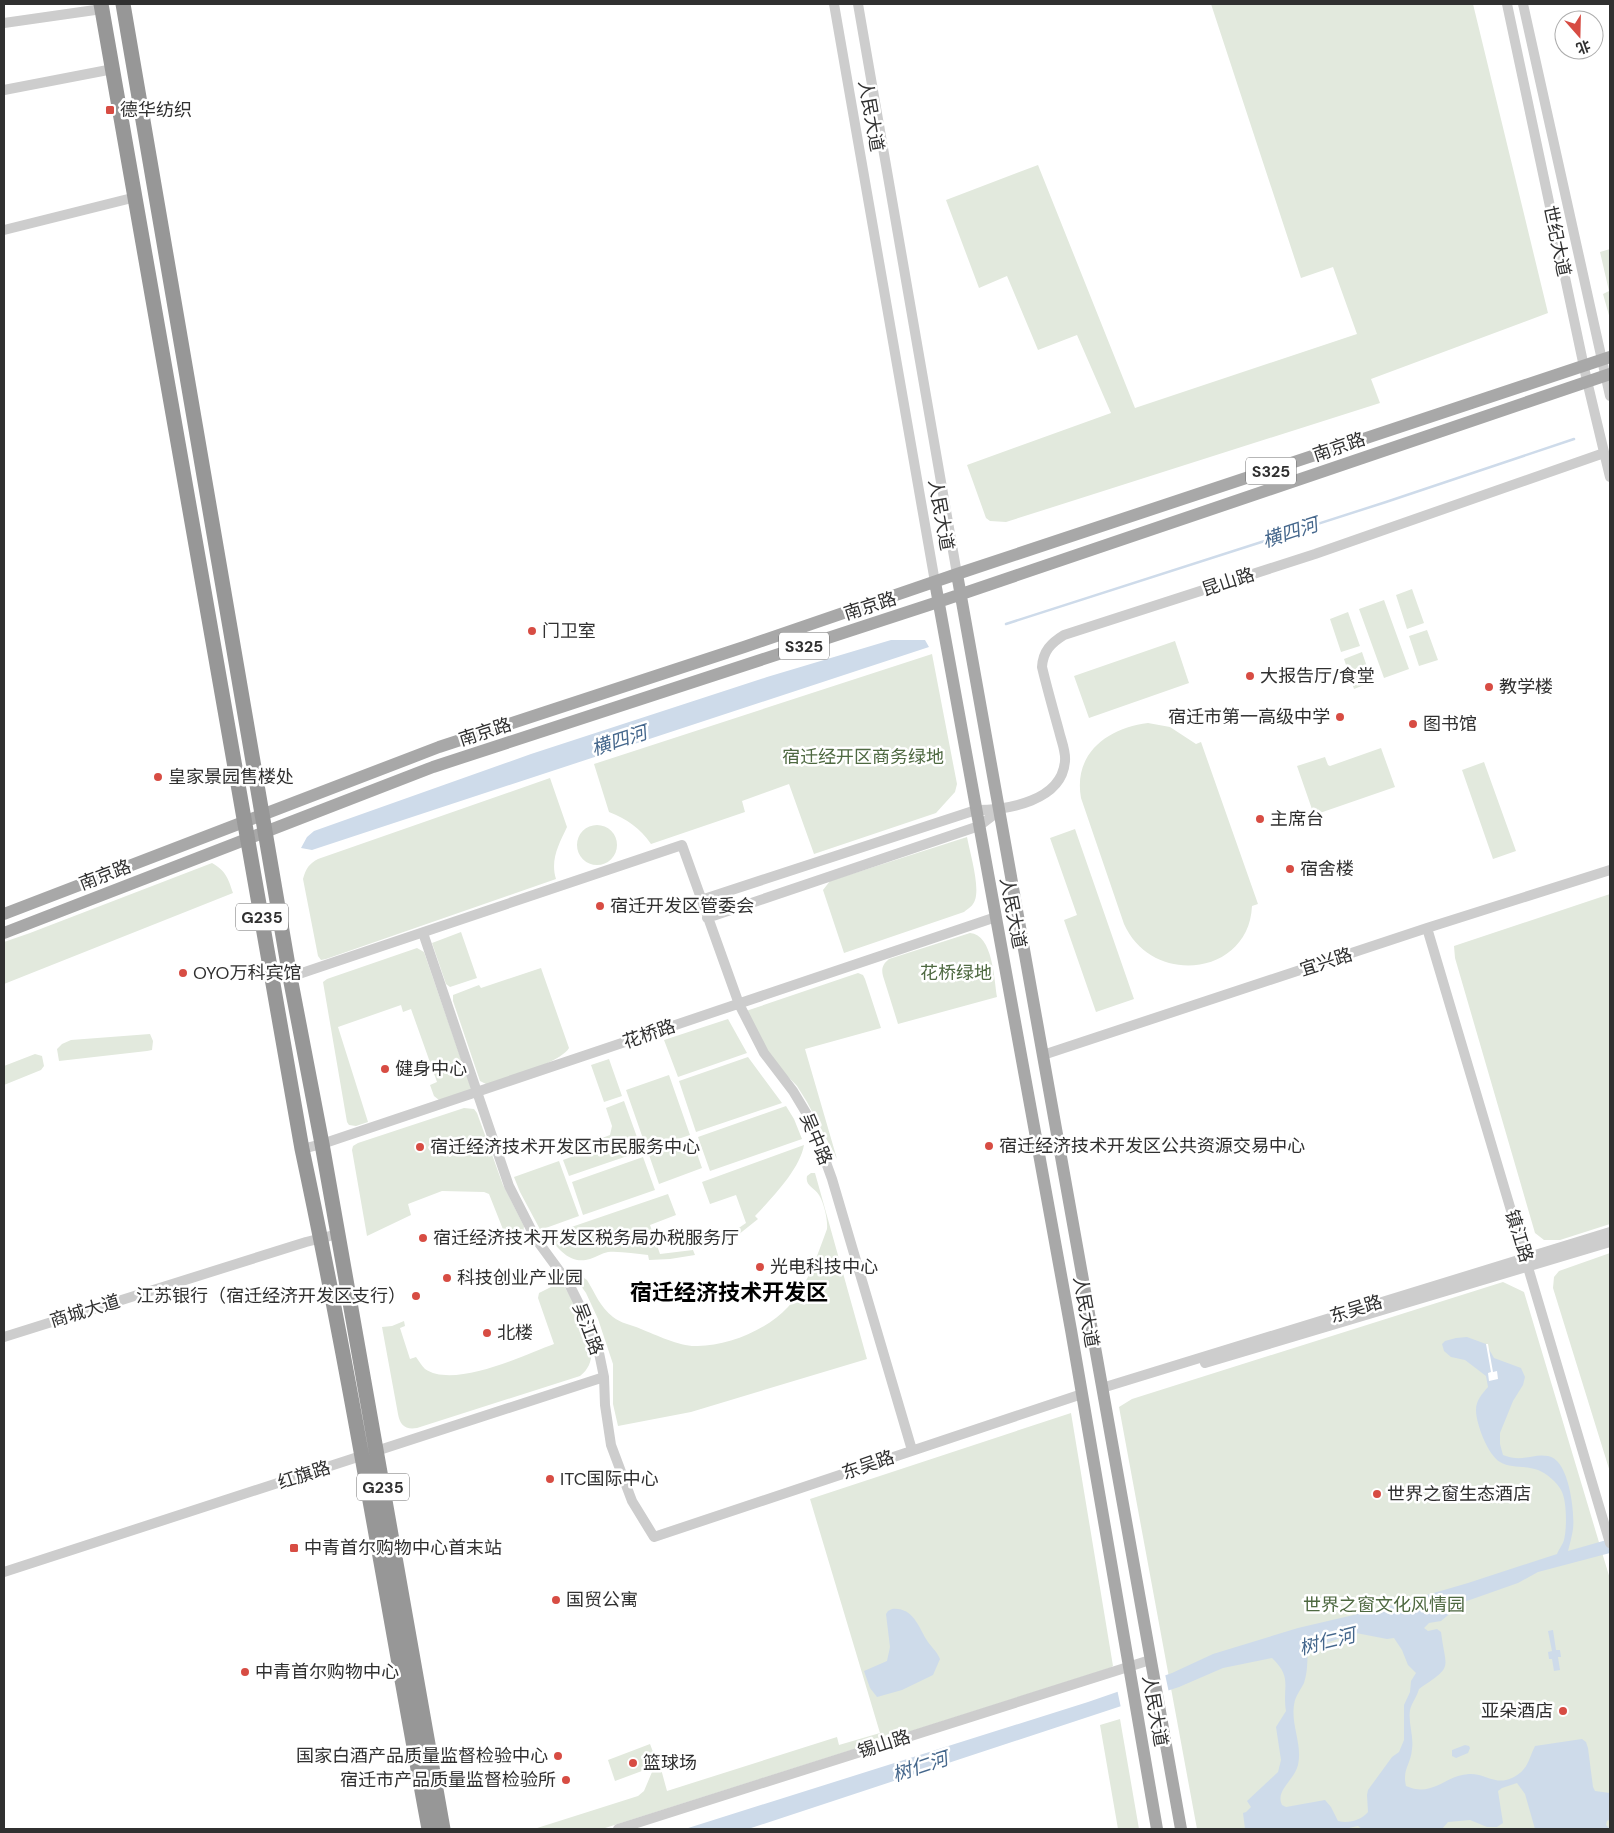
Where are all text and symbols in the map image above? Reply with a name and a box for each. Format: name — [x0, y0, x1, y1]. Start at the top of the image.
north arrow — [1554, 10, 1604, 60]
text: 北 — [1574, 36, 1593, 58]
street label: 人民大道 — [853, 78, 889, 154]
place label: 德华纺织 — [120, 98, 192, 122]
marker: 德华纺织 — [104, 104, 116, 116]
street label: 世纪大道 — [1538, 203, 1576, 279]
street label: 南京路 — [1310, 427, 1368, 467]
road number: S325 — [1246, 458, 1296, 484]
street label: 人民大道 — [923, 477, 959, 553]
water label: 横四河 — [1259, 511, 1325, 553]
street label: 昆山路 — [1199, 562, 1257, 602]
street label: 南京路 — [841, 586, 899, 626]
place label: 门卫室 — [542, 619, 596, 643]
marker: 门卫室 — [526, 625, 538, 637]
road number: S325 — [779, 632, 829, 659]
place label: 大报告厅/食堂 — [1260, 664, 1375, 688]
marker: 大报告厅/食堂 — [1244, 670, 1256, 682]
place label: 教学楼 — [1499, 675, 1553, 699]
marker: 教学楼 — [1483, 681, 1495, 693]
place label: 宿迁市第一高级中学 — [1168, 705, 1330, 729]
marker: 宿迁市第一高级中学 — [1334, 711, 1346, 723]
street label: 南京路 — [456, 712, 514, 752]
place label: 图书馆 — [1423, 712, 1477, 736]
marker: 图书馆 — [1407, 718, 1419, 730]
water label: 横四河 — [588, 719, 654, 761]
park label: 宿迁经开区商务绿地 — [782, 745, 944, 769]
place label: 皇家景园售楼处 — [168, 765, 294, 789]
marker: 皇家景园售楼处 — [152, 771, 164, 783]
place label: 主席台 — [1270, 807, 1324, 831]
marker: 主席台 — [1254, 813, 1266, 825]
street label: 南京路 — [75, 854, 135, 896]
place label: 宿舍楼 — [1300, 857, 1354, 881]
marker: 宿舍楼 — [1284, 863, 1296, 875]
street label: 人民大道 — [994, 875, 1032, 951]
place label: 宿迁开发区管委会 — [610, 894, 754, 918]
marker: 宿迁开发区管委会 — [594, 900, 606, 912]
road number: G235 — [236, 904, 288, 930]
street label: 宜兴路 — [1297, 942, 1355, 982]
place label: OYO万科宾馆 — [193, 961, 302, 985]
park label: 花桥绿地 — [920, 961, 992, 985]
marker: OYO万科宾馆 — [177, 967, 189, 979]
street label: 花桥路 — [620, 1014, 678, 1054]
place label: 健身中心 — [395, 1057, 467, 1081]
marker: 健身中心 — [379, 1063, 391, 1075]
street label: 吴中路 — [794, 1109, 838, 1169]
place label: 宿迁经济技术开发区公共资源交易中心 — [999, 1134, 1305, 1158]
place label: 宿迁经济技术开发区市民服务中心 — [430, 1135, 700, 1159]
marker: 宿迁经济技术开发区公共资源交易中心 — [983, 1140, 995, 1152]
marker: 宿迁经济技术开发区市民服务中心 — [414, 1141, 426, 1153]
street label: 镇江路 — [1500, 1207, 1538, 1265]
place label: 宿迁经济技术开发区税务局办税服务厅 — [433, 1226, 739, 1250]
marker: 宿迁经济技术开发区税务局办税服务厅 — [417, 1232, 429, 1244]
place label: 光电科技中心 — [770, 1255, 878, 1279]
marker: 光电科技中心 — [754, 1261, 766, 1273]
place label: 科技创业产业园 — [457, 1266, 583, 1290]
marker: 科技创业产业园 — [441, 1272, 453, 1284]
street label: 人民大道 — [1068, 1274, 1104, 1350]
district label: 宿迁经济技术开发区 — [630, 1278, 828, 1307]
place label: 江苏银行（宿迁经济开发区支行） — [136, 1284, 406, 1308]
street label: 商城大道 — [47, 1289, 123, 1333]
marker: 江苏银行（宿迁经济开发区支行） — [410, 1290, 422, 1302]
street label: 东吴路 — [1327, 1290, 1385, 1328]
street label: 吴江路 — [567, 1299, 609, 1359]
place label: 北楼 — [497, 1321, 533, 1345]
marker: 北楼 — [481, 1327, 493, 1339]
street label: 东吴路 — [839, 1445, 897, 1485]
street label: 红旗路 — [275, 1455, 333, 1495]
place label: ITC国际中心 — [560, 1467, 659, 1491]
marker: ITC国际中心 — [544, 1473, 556, 1485]
road number: G235 — [357, 1474, 409, 1500]
place label: 世界之窗生态酒店 — [1387, 1482, 1531, 1506]
marker: 世界之窗生态酒店 — [1371, 1488, 1383, 1500]
place label: 中青首尔购物中心首末站 — [304, 1536, 502, 1560]
marker: 中青首尔购物中心首末站 — [288, 1542, 300, 1554]
place label: 国贸公寓 — [566, 1588, 638, 1612]
park label: 世界之窗文化风情园 — [1303, 1593, 1465, 1617]
marker: 国贸公寓 — [550, 1594, 562, 1606]
water label: 树仁河 — [1296, 1621, 1362, 1661]
place label: 中青首尔购物中心 — [255, 1660, 399, 1684]
marker: 中青首尔购物中心 — [239, 1666, 251, 1678]
street label: 人民大道 — [1137, 1673, 1173, 1749]
place label: 亚朵酒店 — [1481, 1699, 1553, 1723]
marker: 亚朵酒店 — [1557, 1705, 1569, 1717]
street label: 锡山路 — [855, 1724, 913, 1764]
place label: 国家白酒产品质量监督检验中心 — [296, 1744, 548, 1768]
water label: 树仁河 — [889, 1745, 955, 1787]
marker: 国家白酒产品质量监督检验中心 — [552, 1750, 564, 1762]
place label: 篮球场 — [643, 1751, 697, 1775]
marker: 篮球场 — [627, 1757, 639, 1769]
place label: 宿迁市产品质量监督检验所 — [340, 1768, 556, 1792]
marker: 宿迁市产品质量监督检验所 — [560, 1774, 572, 1786]

